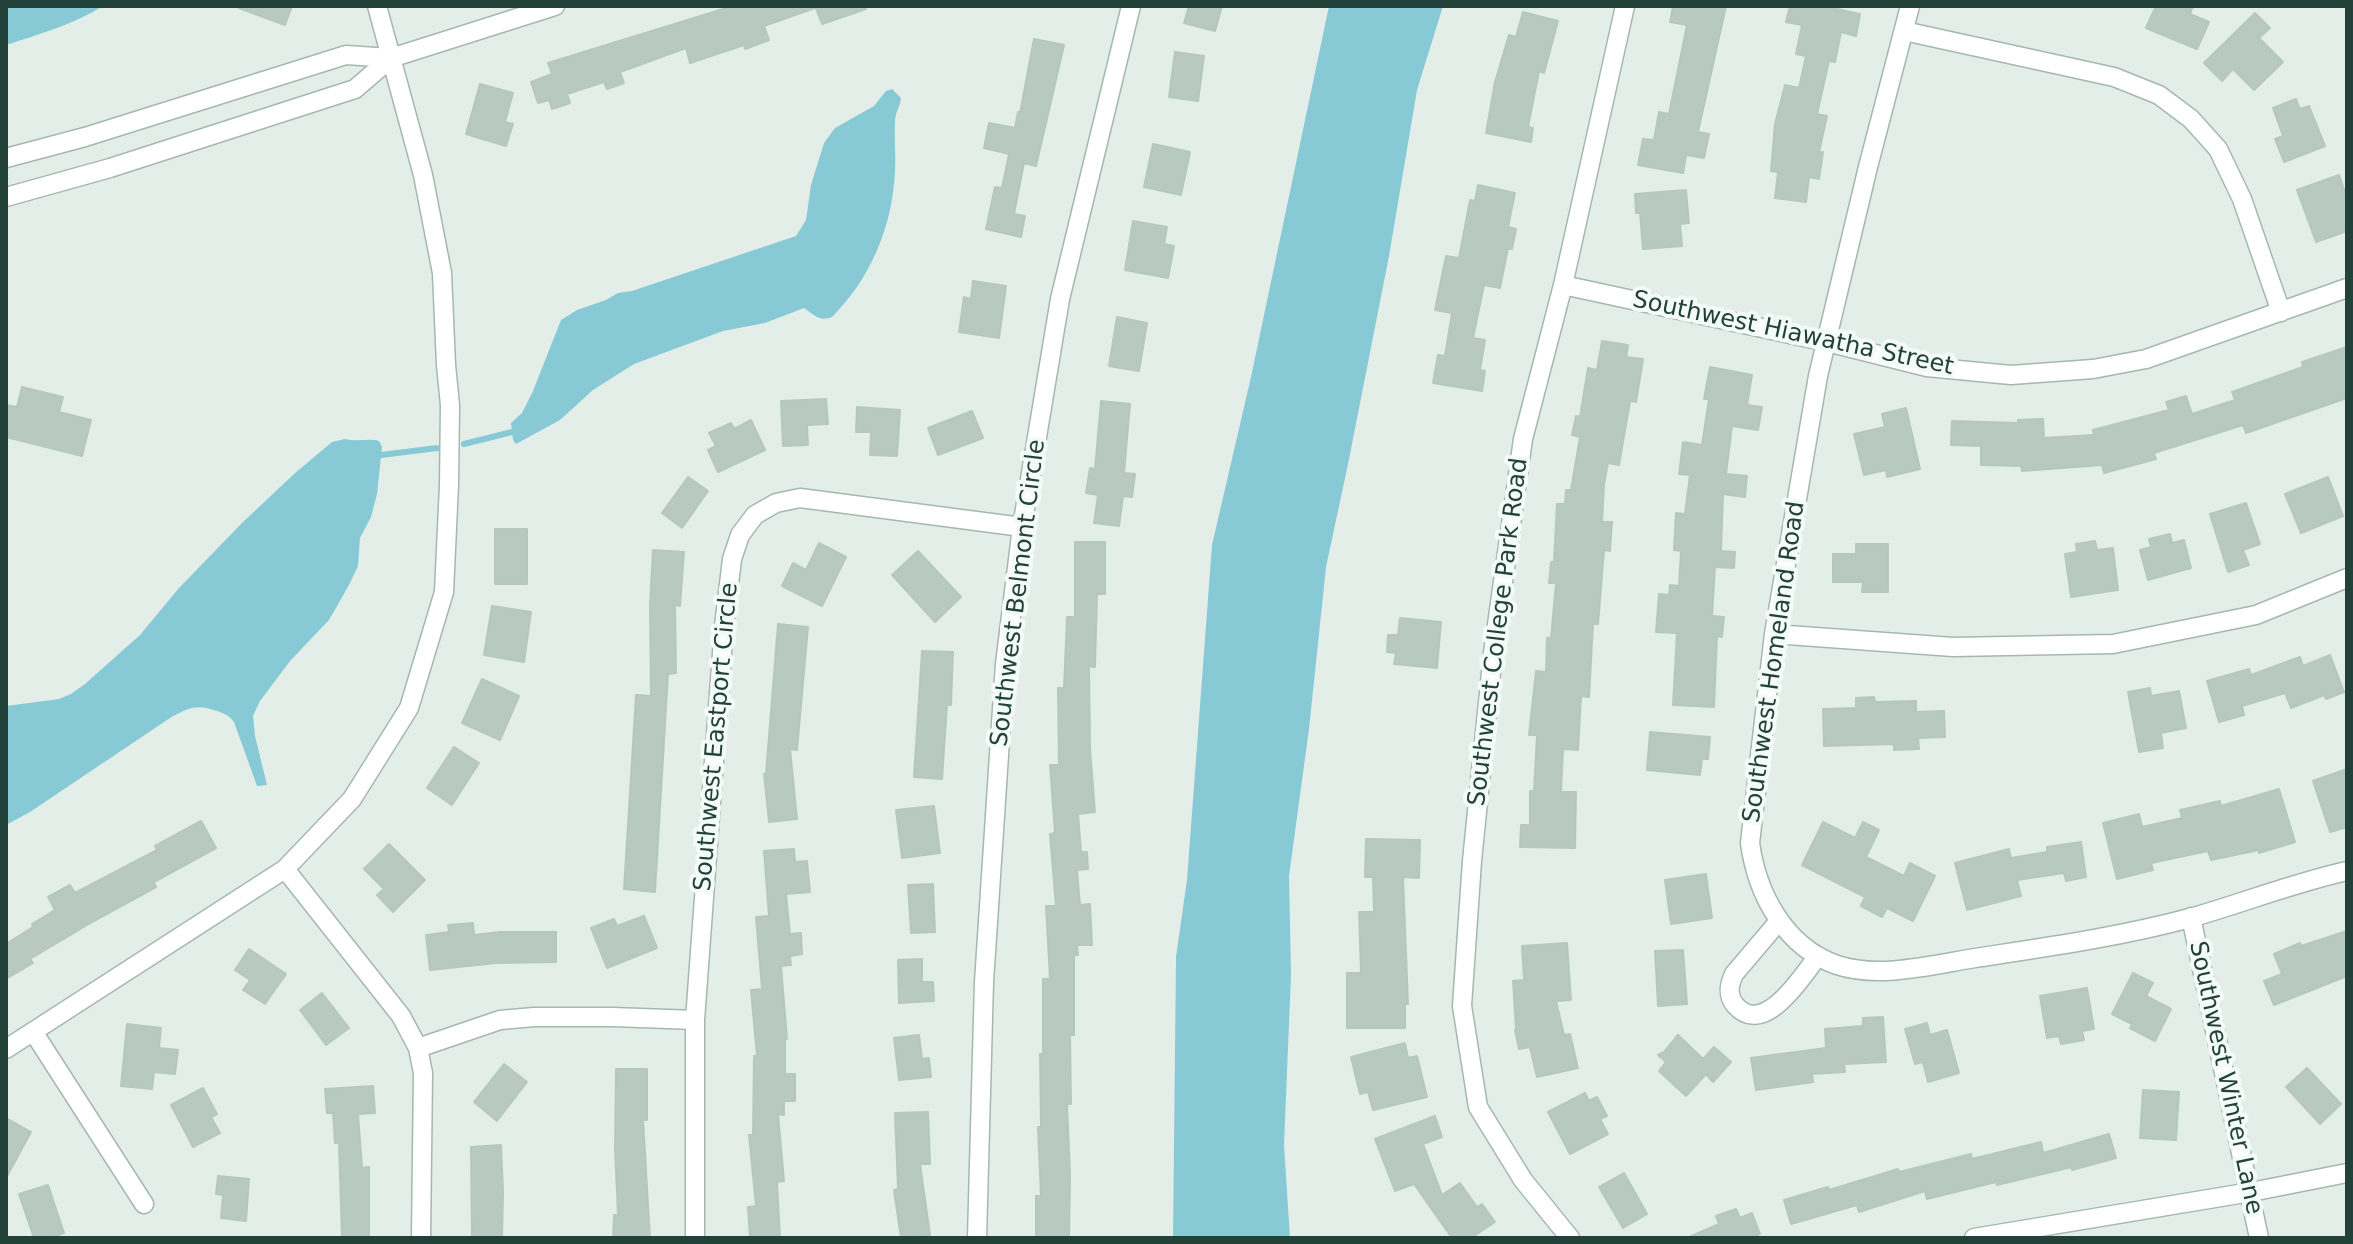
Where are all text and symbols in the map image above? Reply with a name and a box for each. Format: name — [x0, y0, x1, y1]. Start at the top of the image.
street label: Southwest Hiawatha Street — [1630, 286, 1956, 382]
street label: Southwest Belmont Circle — [986, 438, 1052, 748]
street label: Southwest College Park Road — [1463, 456, 1535, 808]
street label: Southwest Homeland Road — [1738, 499, 1812, 825]
street label: Southwest Eastport Circle — [689, 581, 745, 893]
street label: Southwest Winter Lane — [2182, 939, 2268, 1217]

